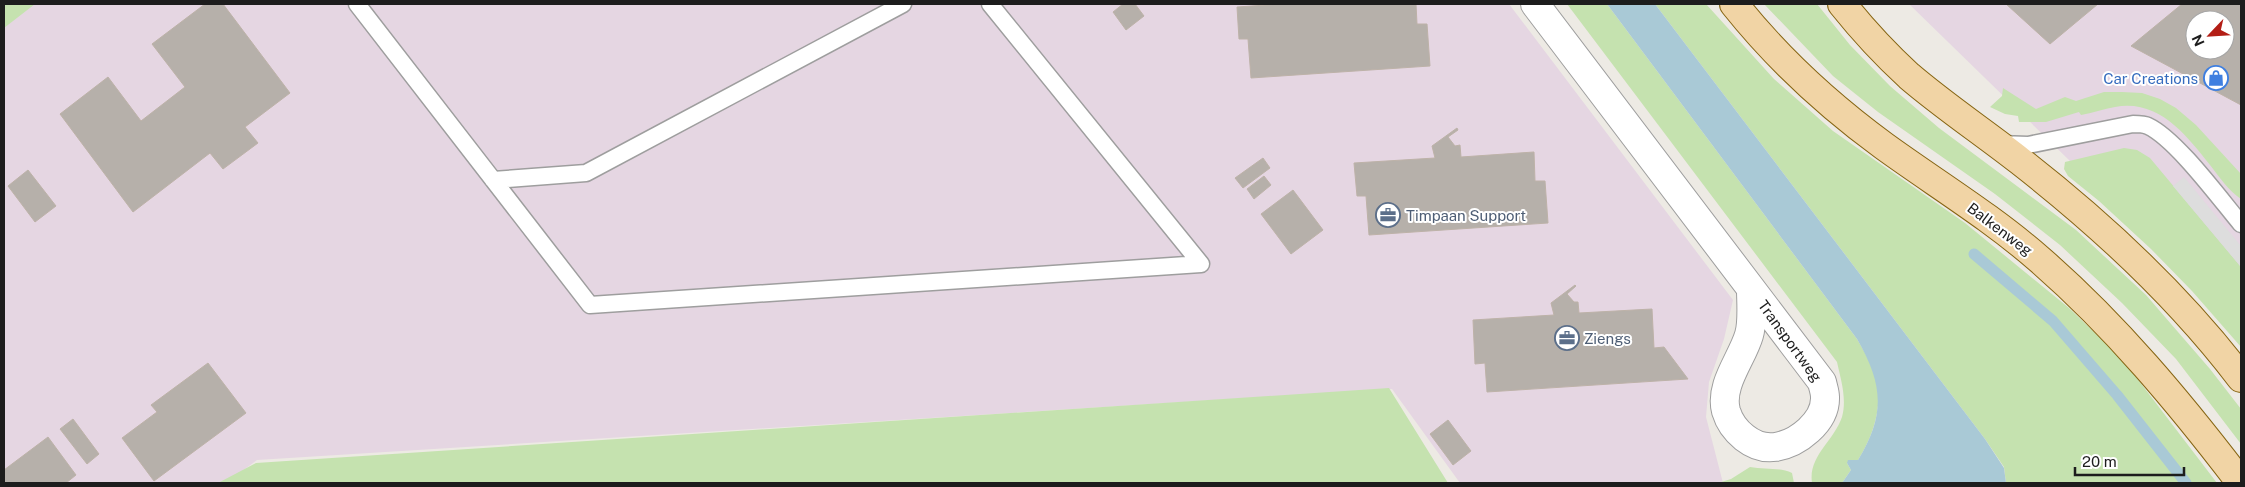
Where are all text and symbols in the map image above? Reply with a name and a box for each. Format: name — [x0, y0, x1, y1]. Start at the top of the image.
north arrow — [2185, 10, 2235, 60]
text: N — [2189, 32, 2208, 49]
shop icon: Car Creations — [2203, 65, 2229, 91]
place label: Car Creations — [2103, 70, 2198, 87]
street label: Balkenweg — [1964, 199, 2036, 259]
office icon: Timpaan Support — [1375, 202, 1401, 228]
place label: Timpaan Support — [1406, 207, 1526, 224]
street label: Transportweg — [1755, 297, 1825, 385]
office icon: Ziengs — [1554, 325, 1580, 351]
place label: Ziengs — [1584, 330, 1631, 347]
scale bar — [2075, 444, 2184, 476]
text: 20 m — [2082, 453, 2117, 470]

